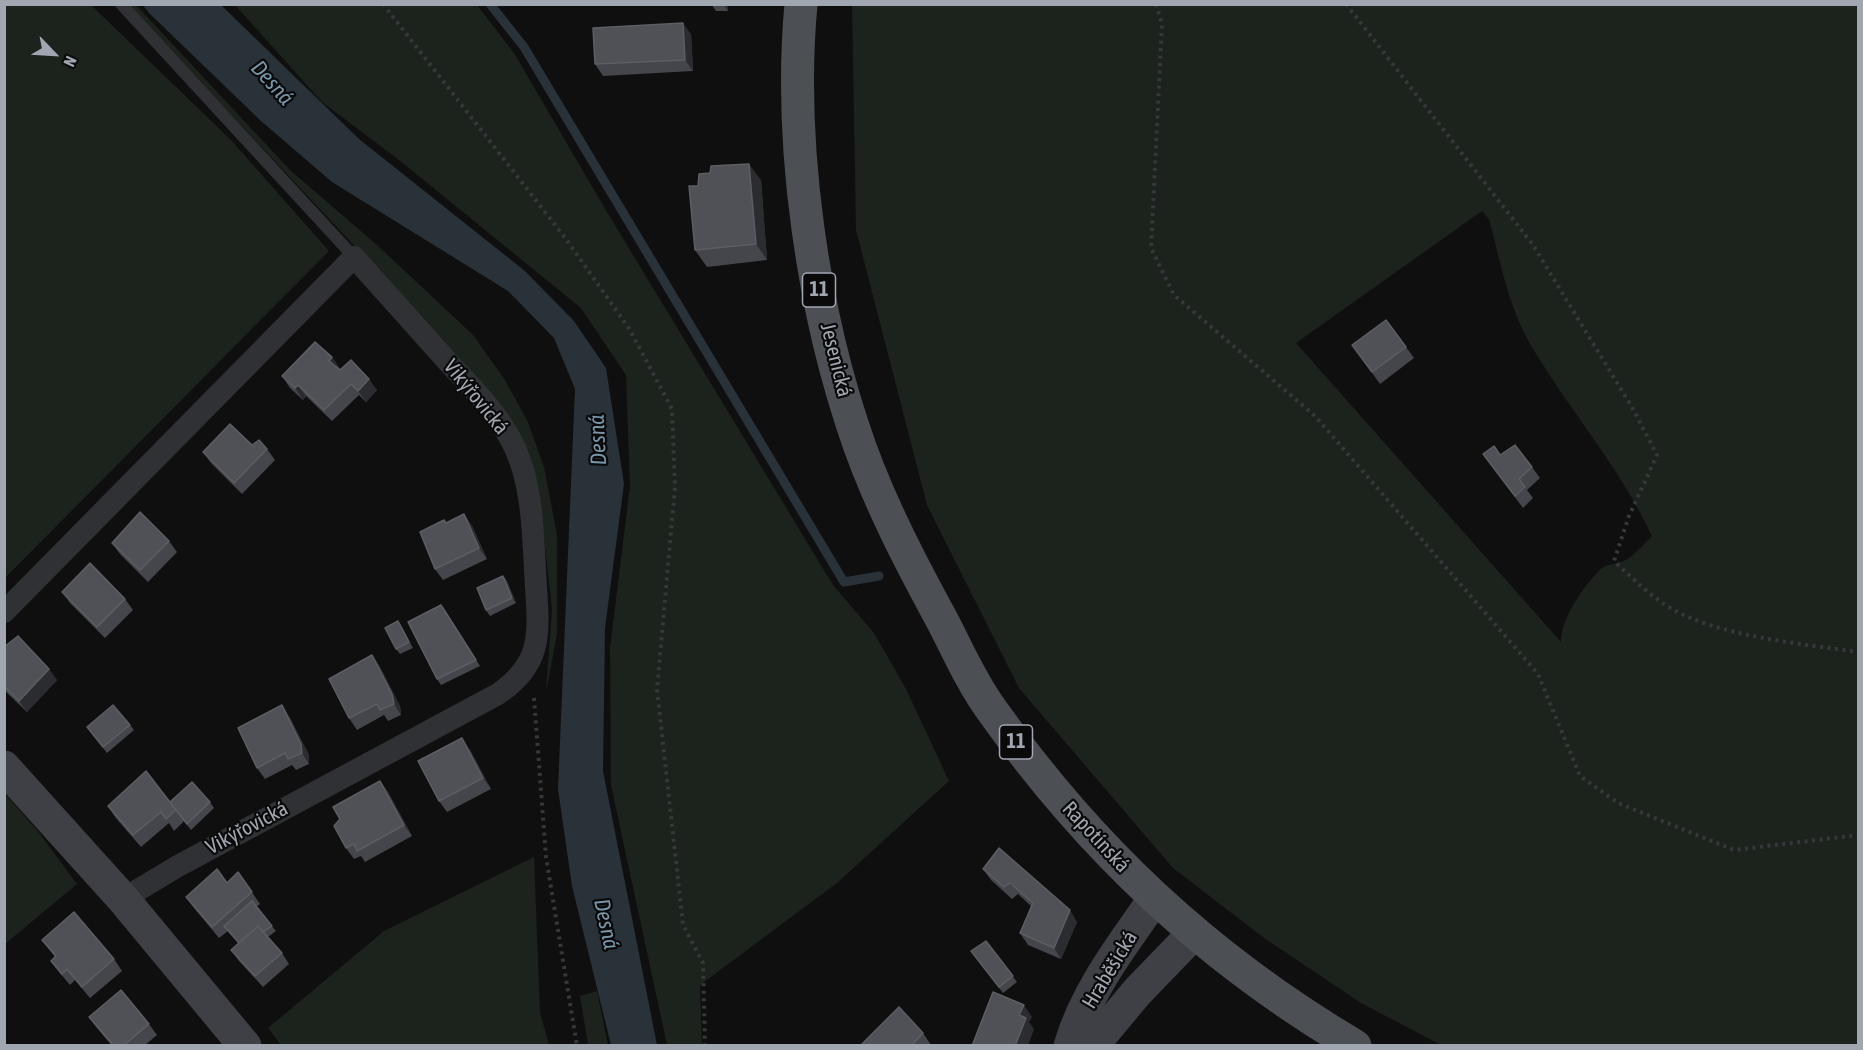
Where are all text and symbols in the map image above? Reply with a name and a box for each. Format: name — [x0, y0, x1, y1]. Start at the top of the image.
north arrow — [24, 24, 84, 84]
text: N — [60, 54, 80, 70]
water label: Desná — [245, 55, 299, 111]
road number: 11 — [802, 273, 836, 307]
street label: Jesenická — [815, 321, 857, 399]
street label: Vikýřovická — [438, 354, 514, 440]
water label: Desná — [583, 414, 613, 466]
road number: 11 — [1000, 725, 1032, 759]
street label: Vikýřovická — [202, 796, 292, 860]
street label: Rapotínská — [1057, 796, 1135, 878]
water label: Desná — [588, 896, 624, 952]
street label: Hraběšická — [1077, 927, 1143, 1013]

